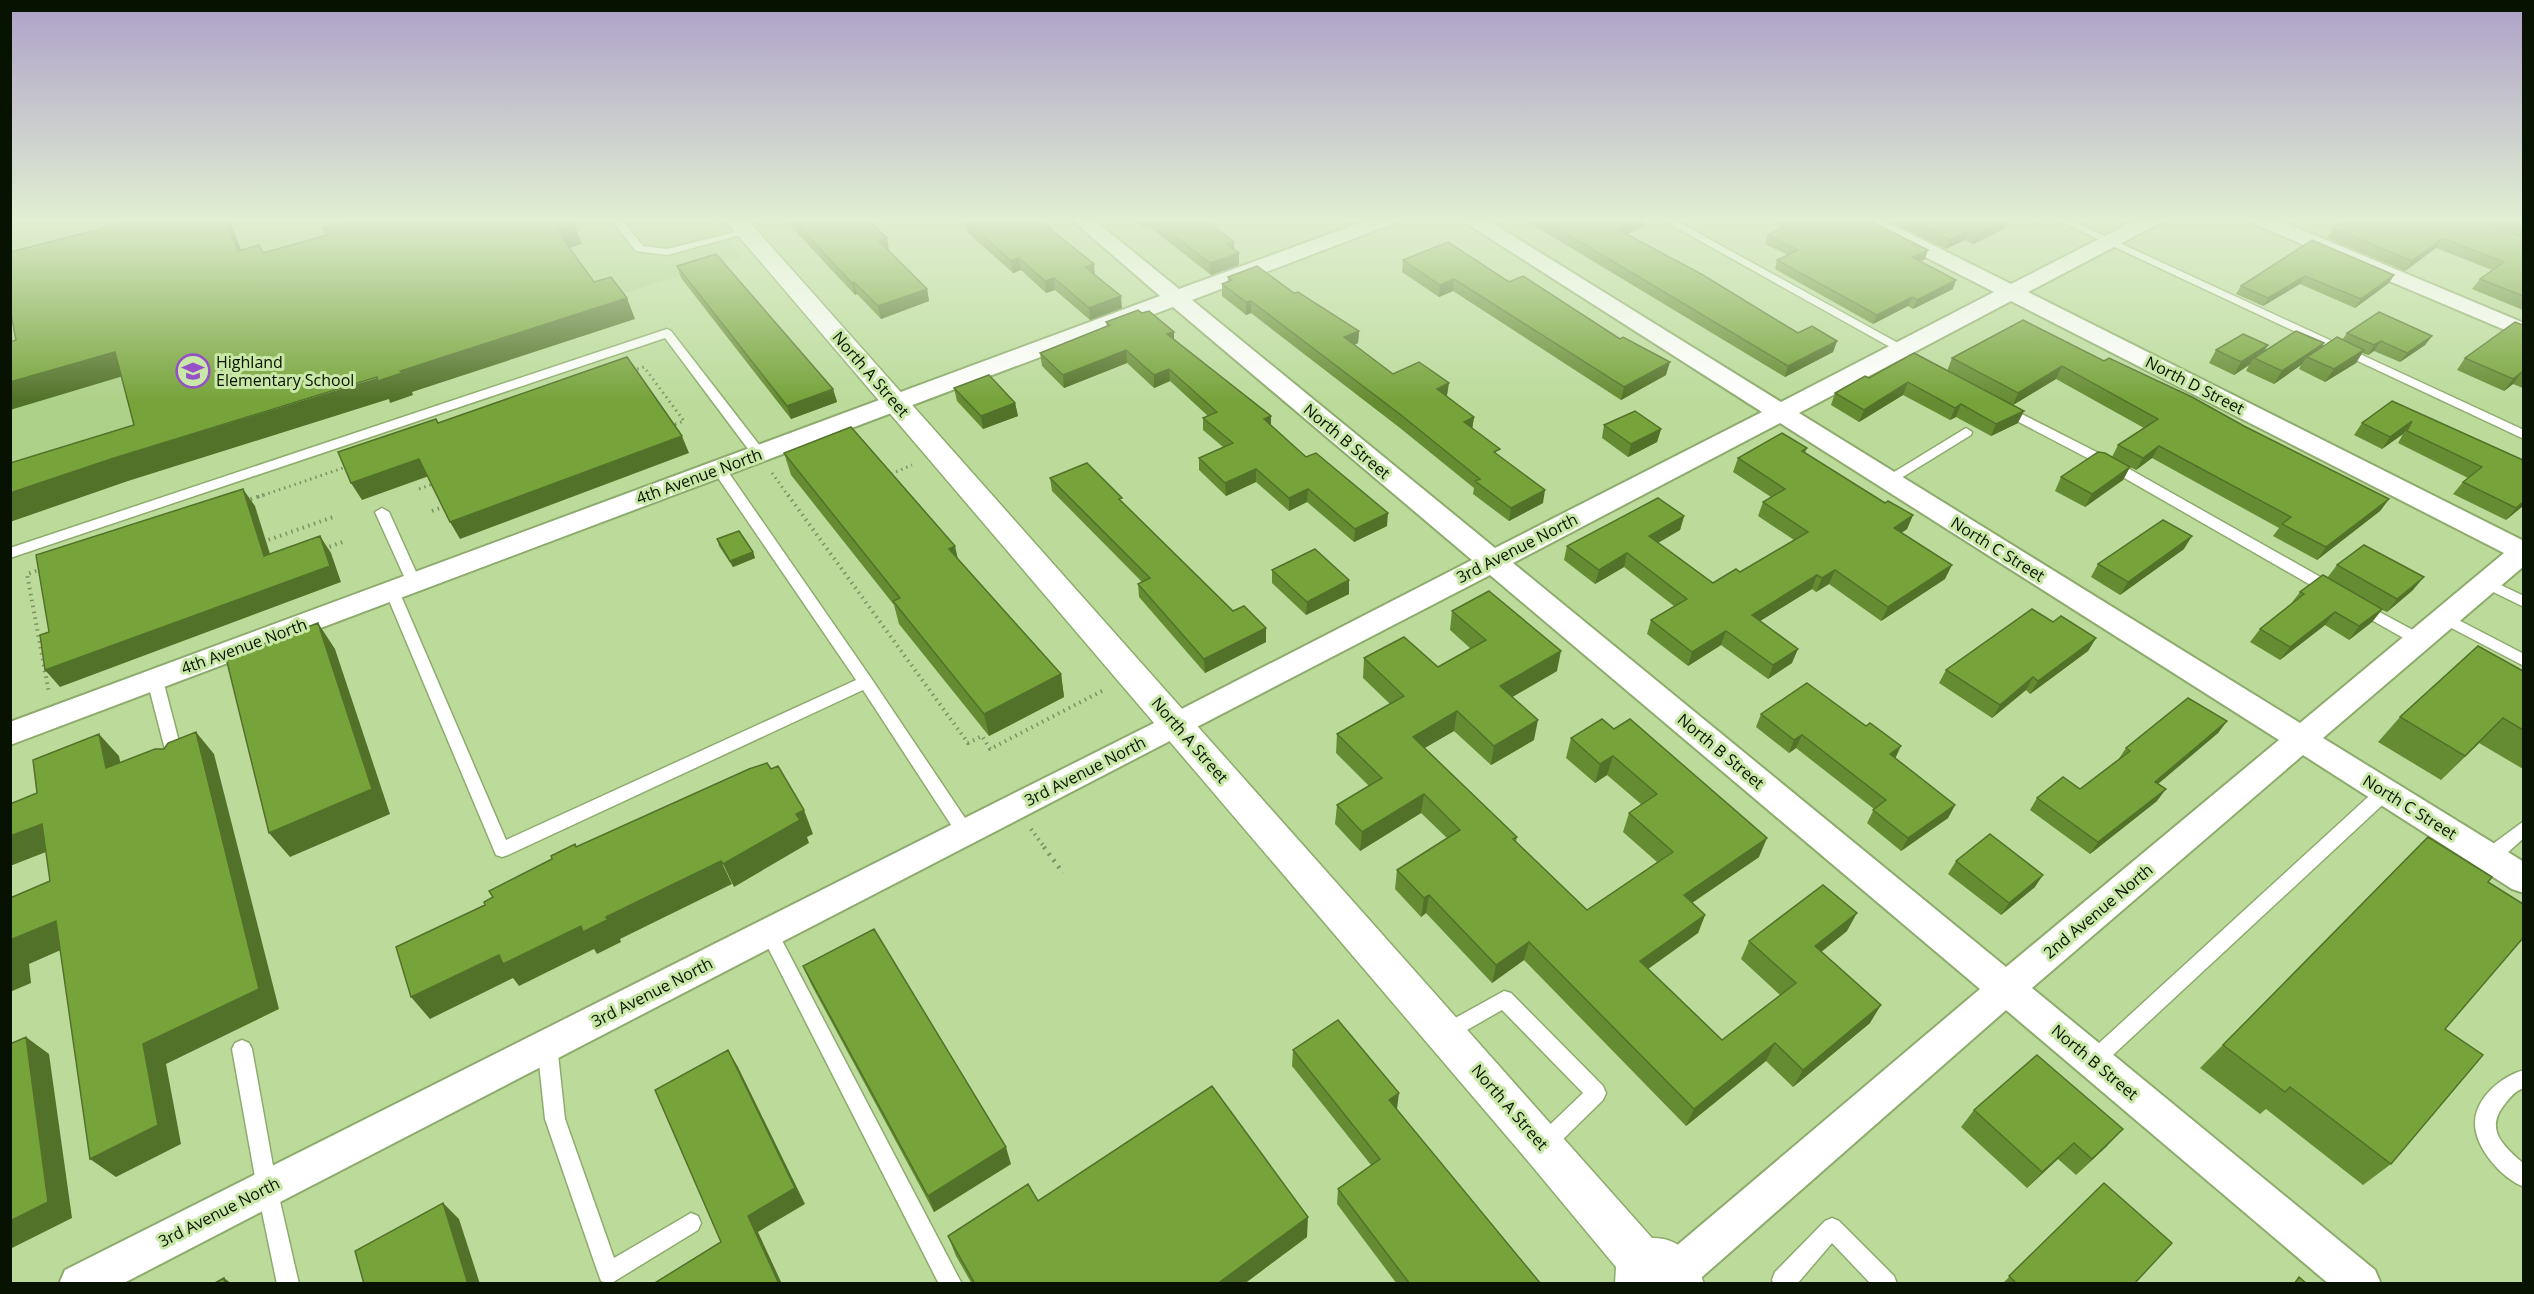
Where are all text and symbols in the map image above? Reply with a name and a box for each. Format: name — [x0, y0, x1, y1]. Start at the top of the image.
street label: North A Street — [828, 326, 915, 422]
place label: Highland Elementary School — [216, 351, 354, 391]
street label: North D Street — [2142, 351, 2249, 420]
school or university icon: Highland Elementary School — [175, 353, 211, 389]
street label: North B Street — [1299, 398, 1395, 484]
street label: 4th Avenue North — [633, 443, 765, 509]
street label: 3rd Avenue North — [1453, 508, 1581, 588]
street label: North C Street — [1947, 511, 2049, 587]
street label: 4th Avenue North — [178, 613, 310, 679]
street label: North A Street — [1147, 692, 1234, 788]
street label: North B Street — [1673, 708, 1769, 794]
street label: 3rd Avenue North — [1021, 731, 1149, 811]
street label: North C Street — [2359, 769, 2461, 845]
street label: 2nd Avenue North — [2039, 859, 2157, 963]
street label: 3rd Avenue North — [588, 952, 716, 1032]
street label: North B Street — [2047, 1019, 2143, 1105]
street label: North A Street — [1467, 1059, 1554, 1155]
street label: 3rd Avenue North — [155, 1172, 283, 1252]

